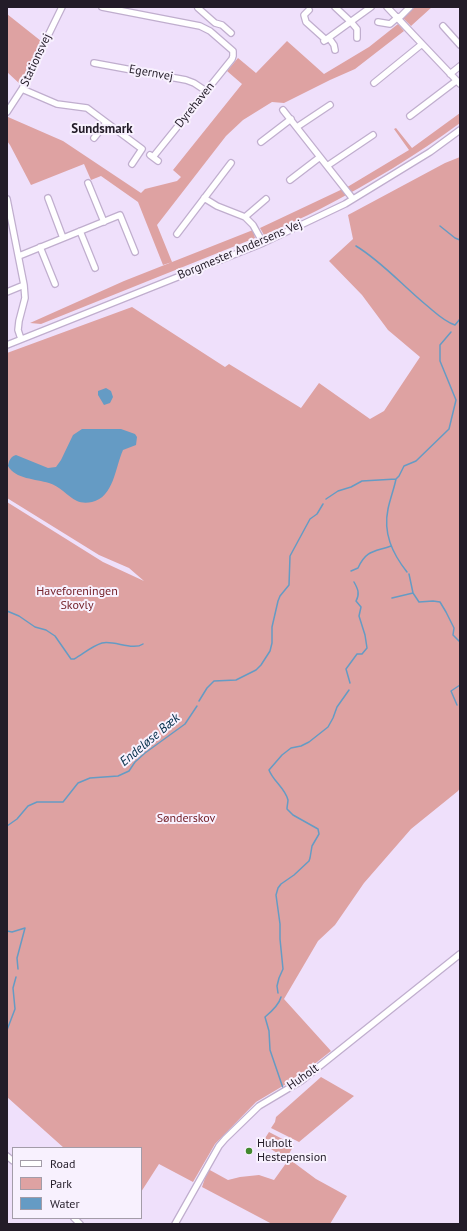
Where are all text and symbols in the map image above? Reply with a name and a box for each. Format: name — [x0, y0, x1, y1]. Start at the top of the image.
street label: Stationsvej — [17, 31, 55, 89]
street label: Egernvej — [128, 62, 174, 84]
street label: Dyrehaven — [172, 79, 218, 131]
district label: Sundsmark — [71, 121, 133, 137]
street label: Borgmester Andersens Vej — [176, 217, 304, 283]
park label: Haveforeningen Skovly — [36, 585, 118, 613]
water label: Endeløse Bæk — [117, 710, 183, 770]
park label: Sønderskov — [157, 812, 215, 826]
street label: Huholt — [284, 1061, 322, 1093]
place label: Huholt Hestepension — [257, 1137, 327, 1165]
marker: Huholt Hestepension — [244, 1146, 254, 1156]
legend — [12, 1147, 142, 1219]
text: Road — [50, 1156, 75, 1171]
text: Park — [50, 1176, 72, 1191]
text: Water — [50, 1196, 80, 1211]

